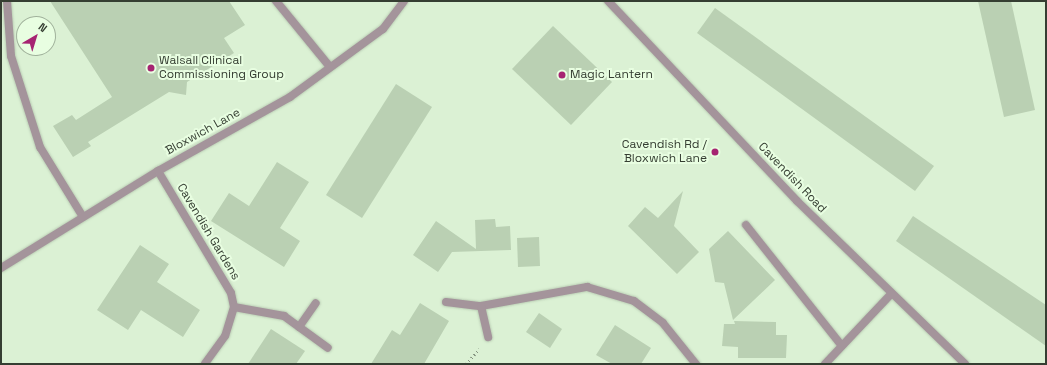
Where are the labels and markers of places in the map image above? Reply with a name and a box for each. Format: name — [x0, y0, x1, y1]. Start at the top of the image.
place label: Walsall Clinical Commissioning Group — [159, 54, 284, 82]
marker: Walsall Clinical Commissioning Group — [146, 63, 156, 73]
place label: Magic Lantern — [570, 68, 653, 82]
marker: Magic Lantern — [557, 70, 567, 80]
place label: Cavendish Rd / Bloxwich Lane — [622, 138, 707, 166]
marker: Cavendish Rd / Bloxwich Lane — [710, 147, 720, 157]

